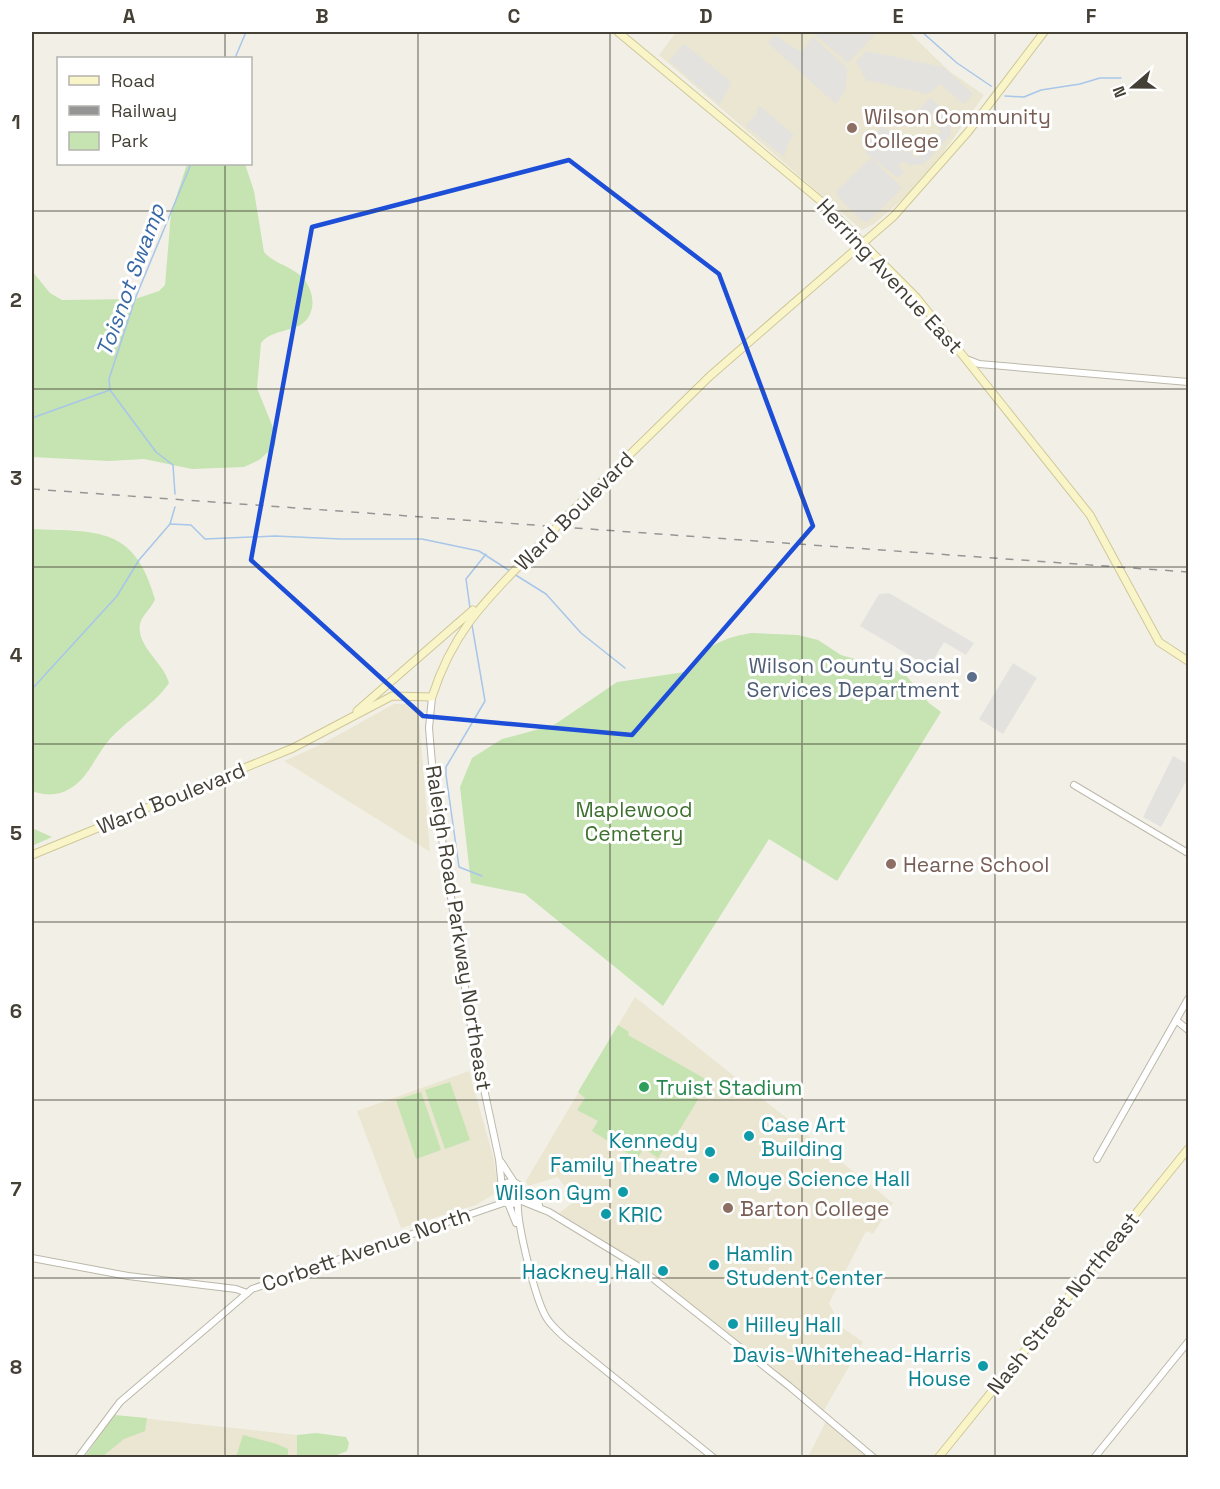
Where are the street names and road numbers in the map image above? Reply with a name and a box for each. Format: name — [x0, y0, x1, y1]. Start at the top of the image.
street label: Herring Avenue East — [811, 193, 969, 359]
street label: Ward Boulevard — [509, 446, 639, 576]
street label: Ward Boulevard — [93, 756, 249, 840]
street label: Raleigh Road Parkway Northeast — [420, 763, 498, 1093]
street label: Corbett Avenue North — [258, 1201, 474, 1297]
street label: Nash Street Northeast — [981, 1206, 1145, 1400]

